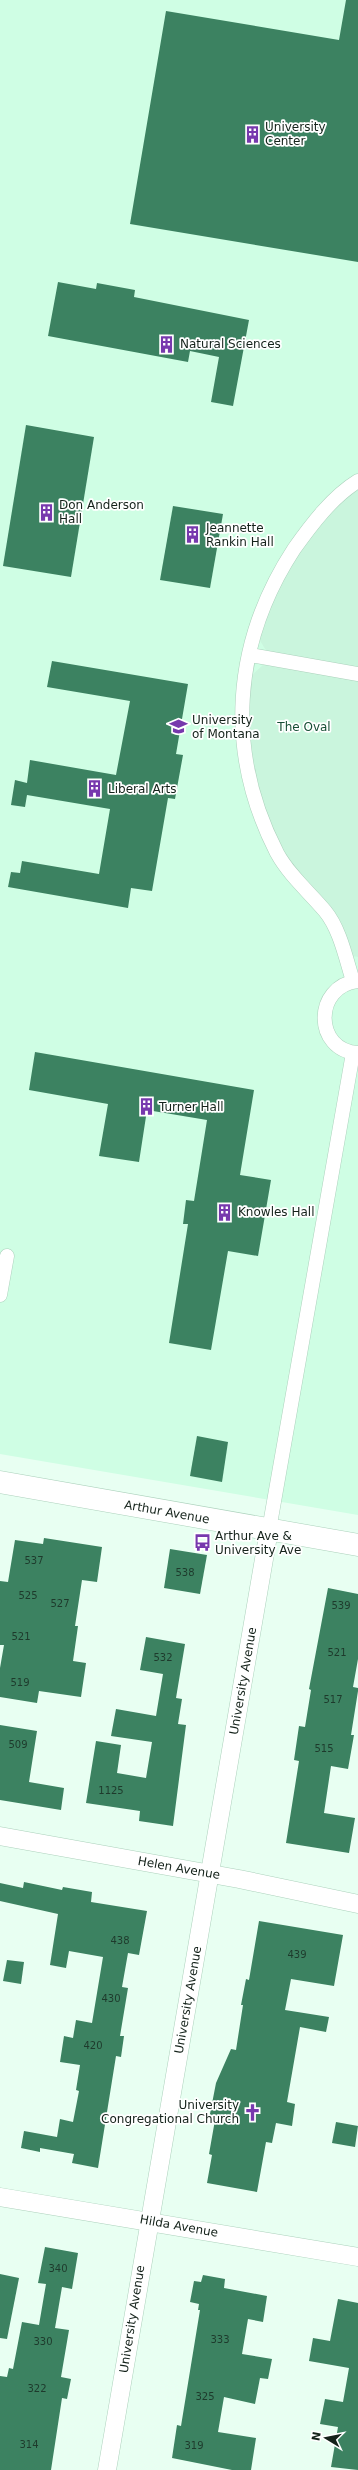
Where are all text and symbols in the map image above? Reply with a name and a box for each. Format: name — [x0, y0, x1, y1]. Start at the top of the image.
place label: University Center — [265, 120, 326, 148]
building icon: University Center — [242, 124, 262, 144]
building icon: Natural Sciences — [157, 334, 177, 354]
place label: Natural Sciences — [180, 337, 281, 351]
place label: Don Anderson Hall — [59, 498, 144, 526]
building icon: Don Anderson Hall — [36, 502, 56, 522]
place label: Jeannette Rankin Hall — [205, 521, 274, 549]
building icon: Jeannette Rankin Hall — [183, 525, 203, 545]
place label: University of Montana — [192, 713, 260, 741]
school or university icon: University of Montana — [169, 717, 189, 737]
park label: The Oval — [276, 720, 331, 734]
building icon: Liberal Arts — [85, 779, 105, 799]
place label: Liberal Arts — [108, 782, 177, 796]
building icon: Turner Hall — [136, 1097, 156, 1117]
place label: Turner Hall — [158, 1100, 224, 1114]
building icon: Knowles Hall — [215, 1202, 235, 1222]
place label: Knowles Hall — [238, 1205, 314, 1219]
street label: Arthur Avenue — [123, 1498, 211, 1526]
place label: Arthur Ave & University Ave — [215, 1529, 301, 1557]
bus stop icon: Arthur Ave & University Ave — [192, 1533, 212, 1553]
house number: 537 — [24, 1555, 44, 1566]
house number: 538 — [175, 1567, 195, 1578]
house number: 525 — [18, 1590, 38, 1601]
house number: 527 — [50, 1598, 70, 1609]
house number: 539 — [331, 1600, 351, 1611]
street label: University Avenue — [227, 1626, 259, 1736]
house number: 521 — [11, 1631, 31, 1642]
house number: 521 — [327, 1647, 347, 1658]
house number: 532 — [153, 1652, 173, 1663]
house number: 519 — [10, 1677, 30, 1688]
house number: 517 — [323, 1694, 343, 1705]
house number: 509 — [8, 1739, 28, 1750]
house number: 515 — [314, 1743, 334, 1754]
house number: 1125 — [98, 1785, 124, 1796]
street label: Helen Avenue — [137, 1854, 221, 1882]
house number: 438 — [110, 1935, 130, 1946]
street label: University Avenue — [172, 1945, 204, 2055]
house number: 439 — [287, 1949, 307, 1960]
house number: 430 — [101, 1993, 121, 2004]
house number: 420 — [83, 2040, 103, 2051]
place label: University Congregational Church — [101, 2098, 239, 2126]
church icon: University Congregational Church — [242, 2102, 262, 2122]
street label: Hilda Avenue — [139, 2212, 219, 2240]
house number: 340 — [48, 2263, 68, 2274]
street label: University Avenue — [117, 2264, 147, 2374]
house number: 333 — [210, 2334, 230, 2345]
house number: 330 — [33, 2336, 53, 2347]
house number: 322 — [27, 2383, 47, 2394]
house number: 325 — [195, 2391, 215, 2402]
north arrow — [306, 2418, 346, 2458]
text: N — [309, 2431, 324, 2442]
house number: 314 — [19, 2439, 39, 2450]
house number: 319 — [184, 2440, 204, 2451]

